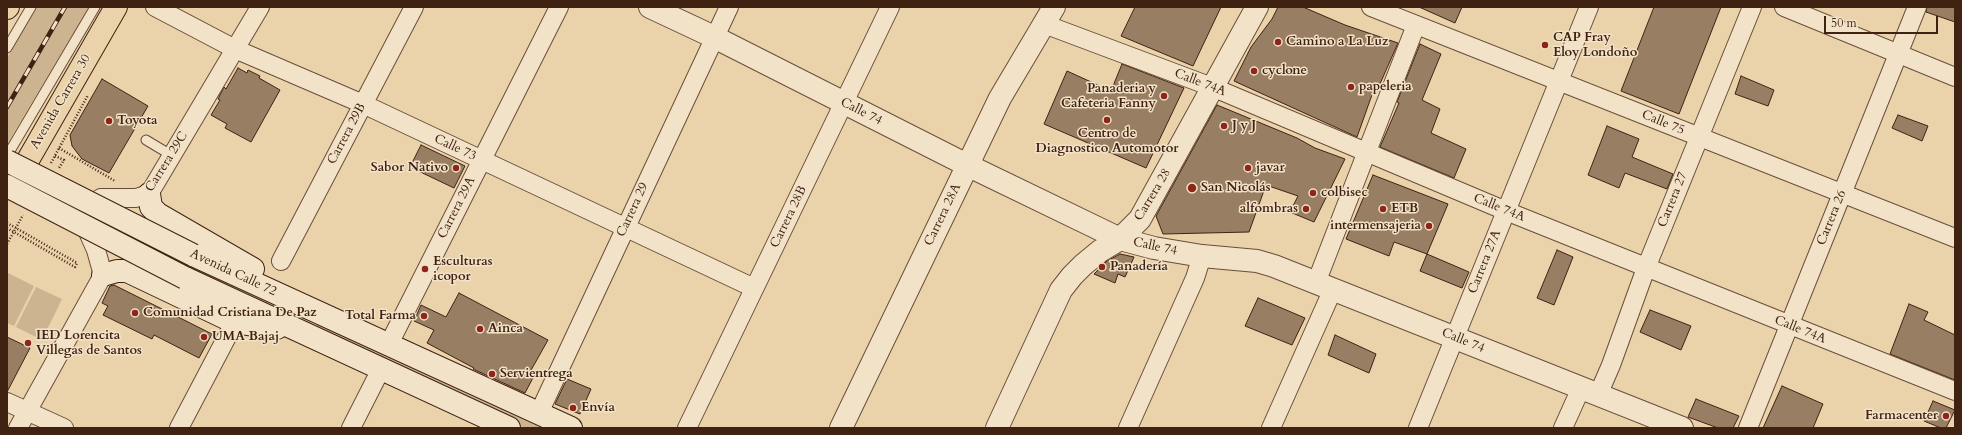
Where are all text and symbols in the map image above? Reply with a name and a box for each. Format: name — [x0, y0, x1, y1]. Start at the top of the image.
scale bar — [1826, 8, 1940, 34]
text: 50 m — [1831, 15, 1857, 31]
place label: CAP Fray Eloy Londoño — [1553, 30, 1637, 61]
place label: Camino a La Luz — [1286, 34, 1388, 50]
marker: Camino a La Luz — [1273, 37, 1283, 47]
marker: CAP Fray Eloy Londoño — [1540, 40, 1550, 50]
street label: Avenida Carrera 30 — [28, 52, 94, 152]
place label: cyclone — [1262, 63, 1307, 79]
street label: Calle 74A — [1172, 66, 1228, 100]
marker: cyclone — [1249, 66, 1259, 76]
place label: papeleria — [1359, 79, 1412, 95]
place label: Panaderia y Cafeteria Fanny — [1061, 81, 1156, 112]
marker: papeleria — [1346, 82, 1356, 92]
marker: Panaderia y Cafeteria Fanny — [1159, 91, 1169, 101]
street label: Calle 74 — [837, 95, 885, 129]
street label: Carrera 29B — [324, 101, 370, 167]
street label: Calle 75 — [1639, 107, 1687, 139]
place label: Toyota — [117, 113, 157, 129]
marker: Centro de Diagnostico Automotor — [1102, 115, 1112, 125]
marker: Toyota — [104, 116, 114, 126]
place label: J y J — [1232, 118, 1256, 134]
marker: J y J — [1219, 121, 1229, 131]
place label: Centro de Diagnostico Automotor — [1036, 126, 1178, 157]
street label: Carrera 29C — [142, 129, 192, 195]
street label: Calle 73 — [431, 131, 479, 165]
place label: Sabor Nativo — [371, 160, 448, 176]
place label: javar — [1256, 160, 1285, 176]
marker: Sabor Nativo — [451, 163, 461, 173]
marker: javar — [1243, 163, 1253, 173]
street label: Carrera 28 — [1131, 166, 1175, 224]
street label: Carrera 27 — [1655, 170, 1691, 230]
street label: Carrera 29A — [435, 174, 479, 242]
street label: Carrera 29 — [614, 180, 652, 240]
place label: San Nicolás — [1201, 180, 1271, 196]
street label: Carrera 28A — [921, 181, 965, 249]
marker: San Nicolás — [1186, 182, 1198, 194]
street label: Carrera 28B — [767, 183, 811, 251]
place label: colbisec — [1321, 185, 1368, 201]
marker: colbisec — [1308, 188, 1318, 198]
street label: Carrera 26 — [1814, 188, 1850, 248]
street label: Calle 74A — [1471, 191, 1527, 225]
place label: alfombras — [1240, 201, 1298, 217]
place label: ETB — [1391, 201, 1418, 217]
marker: alfombras — [1301, 204, 1311, 214]
marker: ETB — [1378, 204, 1388, 214]
place label: intermensajeria — [1330, 218, 1421, 234]
marker: intermensajeria — [1424, 221, 1434, 231]
street label: Carrera 27A — [1465, 228, 1505, 296]
street label: Calle 74 — [1131, 235, 1179, 259]
street label: Avenida Calle 72 — [187, 246, 279, 300]
place label: Esculturas icopor — [433, 254, 492, 285]
place label: Panadería — [1110, 259, 1168, 275]
marker: Panadería — [1097, 262, 1107, 272]
marker: Esculturas icopor — [420, 264, 430, 274]
place label: Comunidad Cristiana De Paz — [143, 305, 317, 321]
marker: Comunidad Cristiana De Paz — [130, 308, 140, 318]
place label: Total Farma — [345, 308, 416, 324]
marker: Total Farma — [419, 311, 429, 321]
street label: Calle 74A — [1772, 313, 1828, 347]
place label: Ainca — [488, 321, 523, 337]
marker: Ainca — [475, 324, 485, 334]
street label: Calle 74 — [1439, 325, 1487, 357]
place label: IED Lorencita Villegas de Santos — [36, 328, 142, 359]
place label: UMA Bajaj — [212, 329, 279, 345]
marker: UMA Bajaj — [199, 332, 209, 342]
marker: IED Lorencita Villegas de Santos — [23, 338, 33, 348]
place label: Servientrega — [500, 366, 573, 382]
marker: Servientrega — [487, 369, 497, 379]
place label: Envía — [581, 400, 615, 416]
marker: Envía — [568, 403, 578, 413]
place label: Farmacenter — [1865, 408, 1938, 424]
marker: Farmacenter — [1941, 411, 1951, 421]

